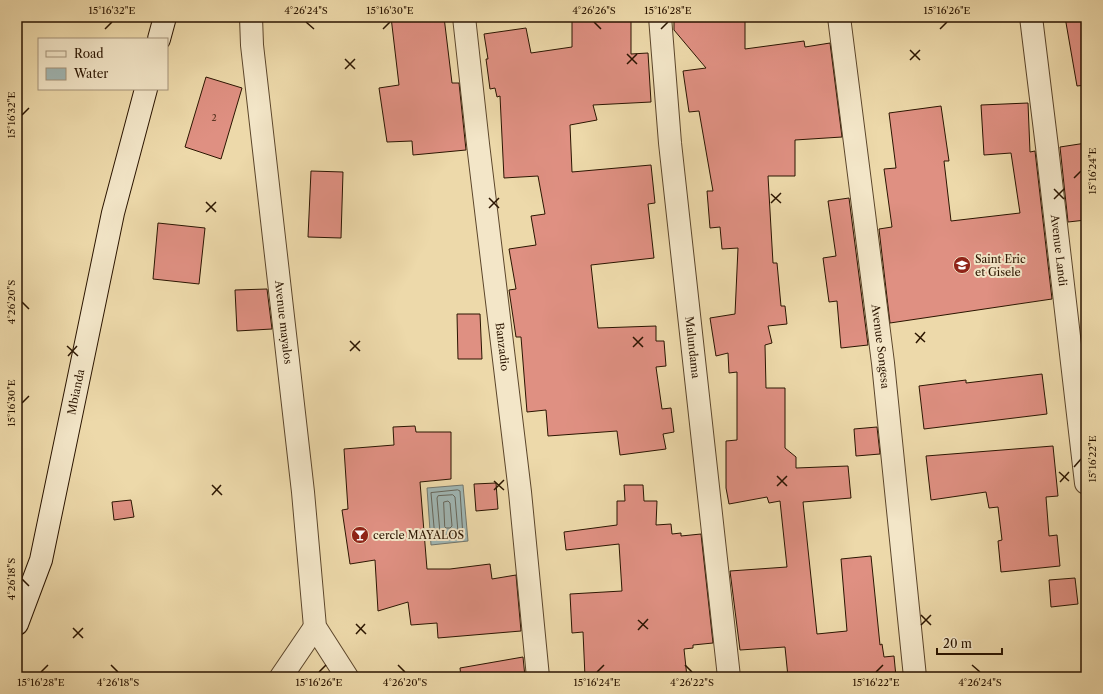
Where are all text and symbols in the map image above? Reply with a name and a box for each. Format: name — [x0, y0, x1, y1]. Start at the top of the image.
text: 15°16'32"E — [89, 4, 136, 17]
text: 4°26'24"S — [284, 4, 328, 17]
text: 15°16'30"E — [366, 4, 414, 17]
text: 4°26'26"S — [572, 4, 616, 17]
text: 15°16'28"E — [644, 4, 692, 17]
text: 15°16'26"E — [923, 4, 971, 17]
legend — [38, 38, 168, 90]
text: Road — [74, 46, 104, 61]
text: Water — [73, 66, 108, 81]
text: 15°16'32"E — [5, 91, 18, 138]
house number: 2 — [211, 112, 217, 123]
text: 15°16'24"E — [1086, 147, 1099, 195]
street label: Avenue Landi — [1048, 213, 1070, 288]
place label: Saint Eric et Gisele — [975, 252, 1026, 279]
school or university icon: Saint Eric et Gisele — [952, 255, 972, 275]
street label: Avenue mayalos — [272, 278, 295, 365]
text: 4°26'20"S — [5, 280, 18, 324]
street label: Avenue Songesa — [868, 302, 893, 389]
street label: Malundama — [682, 316, 703, 379]
street label: Banzadio — [493, 322, 512, 372]
street label: Mbianda — [64, 368, 87, 416]
text: 15°16'30"E — [5, 379, 18, 427]
text: 15°16'22"E — [1086, 435, 1099, 483]
bar icon: cercle MAYALOS — [350, 525, 370, 545]
place label: cercle MAYALOS — [373, 528, 464, 542]
text: 4°26'18"S — [5, 558, 18, 600]
scale bar — [937, 630, 1002, 656]
text: 20 m — [943, 636, 972, 651]
text: 15°16'28"E — [17, 676, 65, 689]
text: 4°26'18"S — [97, 676, 139, 689]
text: 15°16'26"E — [295, 676, 343, 689]
text: 4°26'20"S — [383, 676, 427, 689]
text: 15°16'24"E — [573, 676, 621, 689]
text: 4°26'22"S — [670, 676, 714, 689]
text: 15°16'22"E — [852, 676, 900, 689]
text: 4°26'24"S — [958, 676, 1002, 689]

